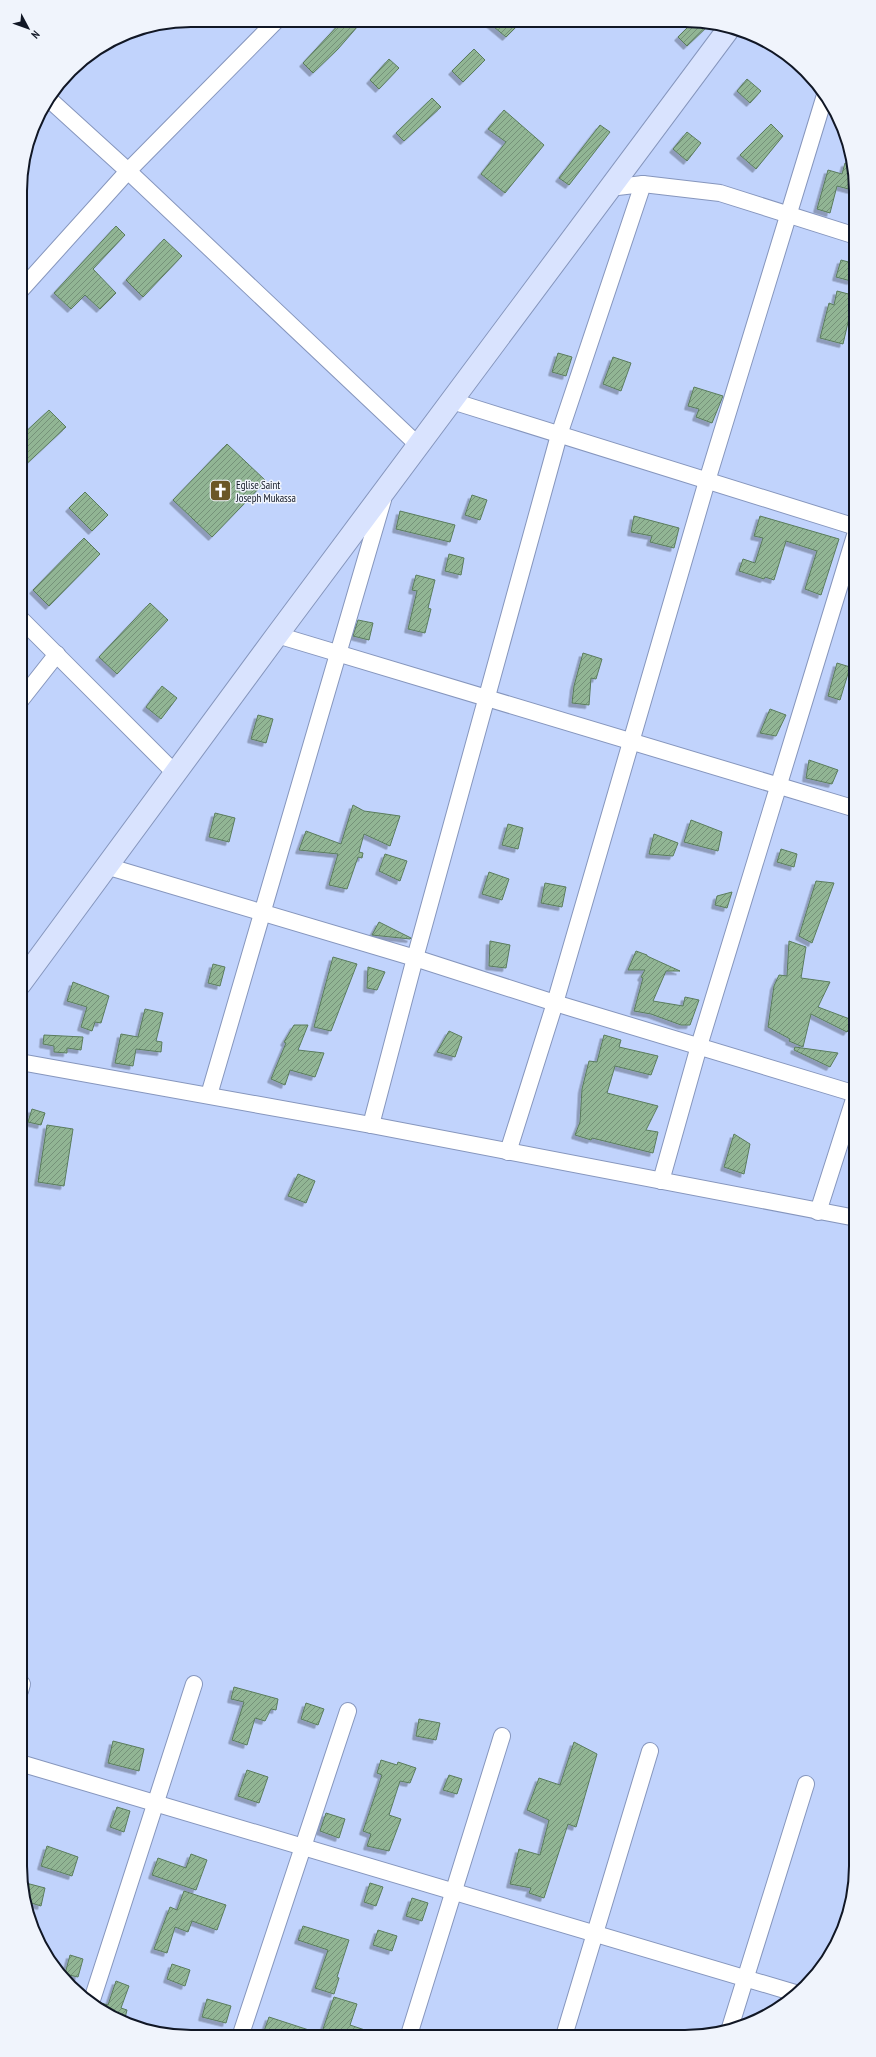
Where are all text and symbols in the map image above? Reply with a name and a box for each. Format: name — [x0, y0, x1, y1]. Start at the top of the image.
north arrow — [8, 8, 48, 48]
text: N — [28, 28, 43, 41]
church icon: Eglise Saint Joseph Mukassa — [207, 478, 233, 504]
place label: Eglise Saint Joseph Mukassa — [235, 478, 296, 505]

